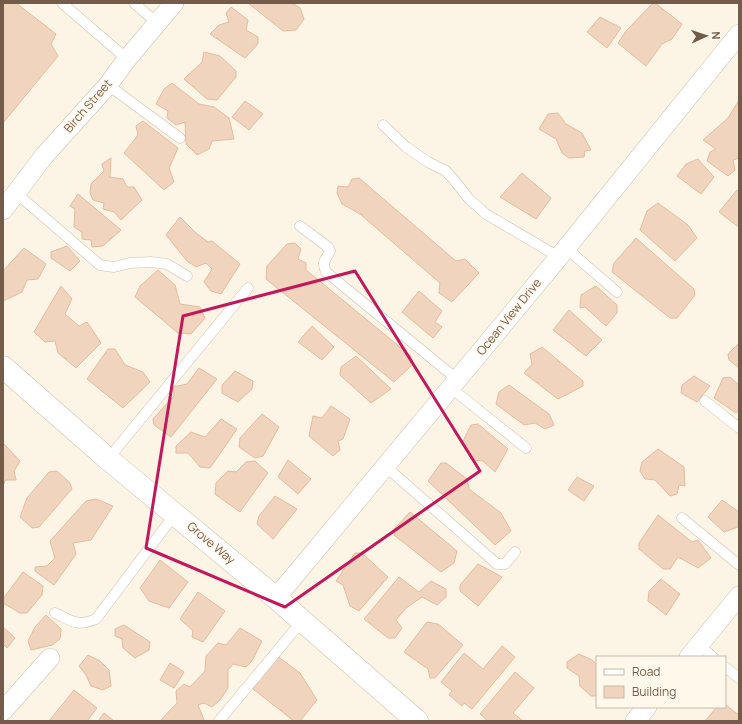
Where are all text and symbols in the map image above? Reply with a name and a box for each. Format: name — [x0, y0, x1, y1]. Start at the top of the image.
north arrow — [686, 16, 726, 56]
text: N — [709, 31, 724, 40]
street label: Birch Street — [60, 75, 116, 136]
street label: Ocean View Drive — [472, 275, 545, 359]
street label: Grove Way — [184, 517, 240, 568]
legend — [596, 656, 726, 708]
text: Road — [632, 663, 660, 680]
text: Building — [632, 683, 676, 700]

